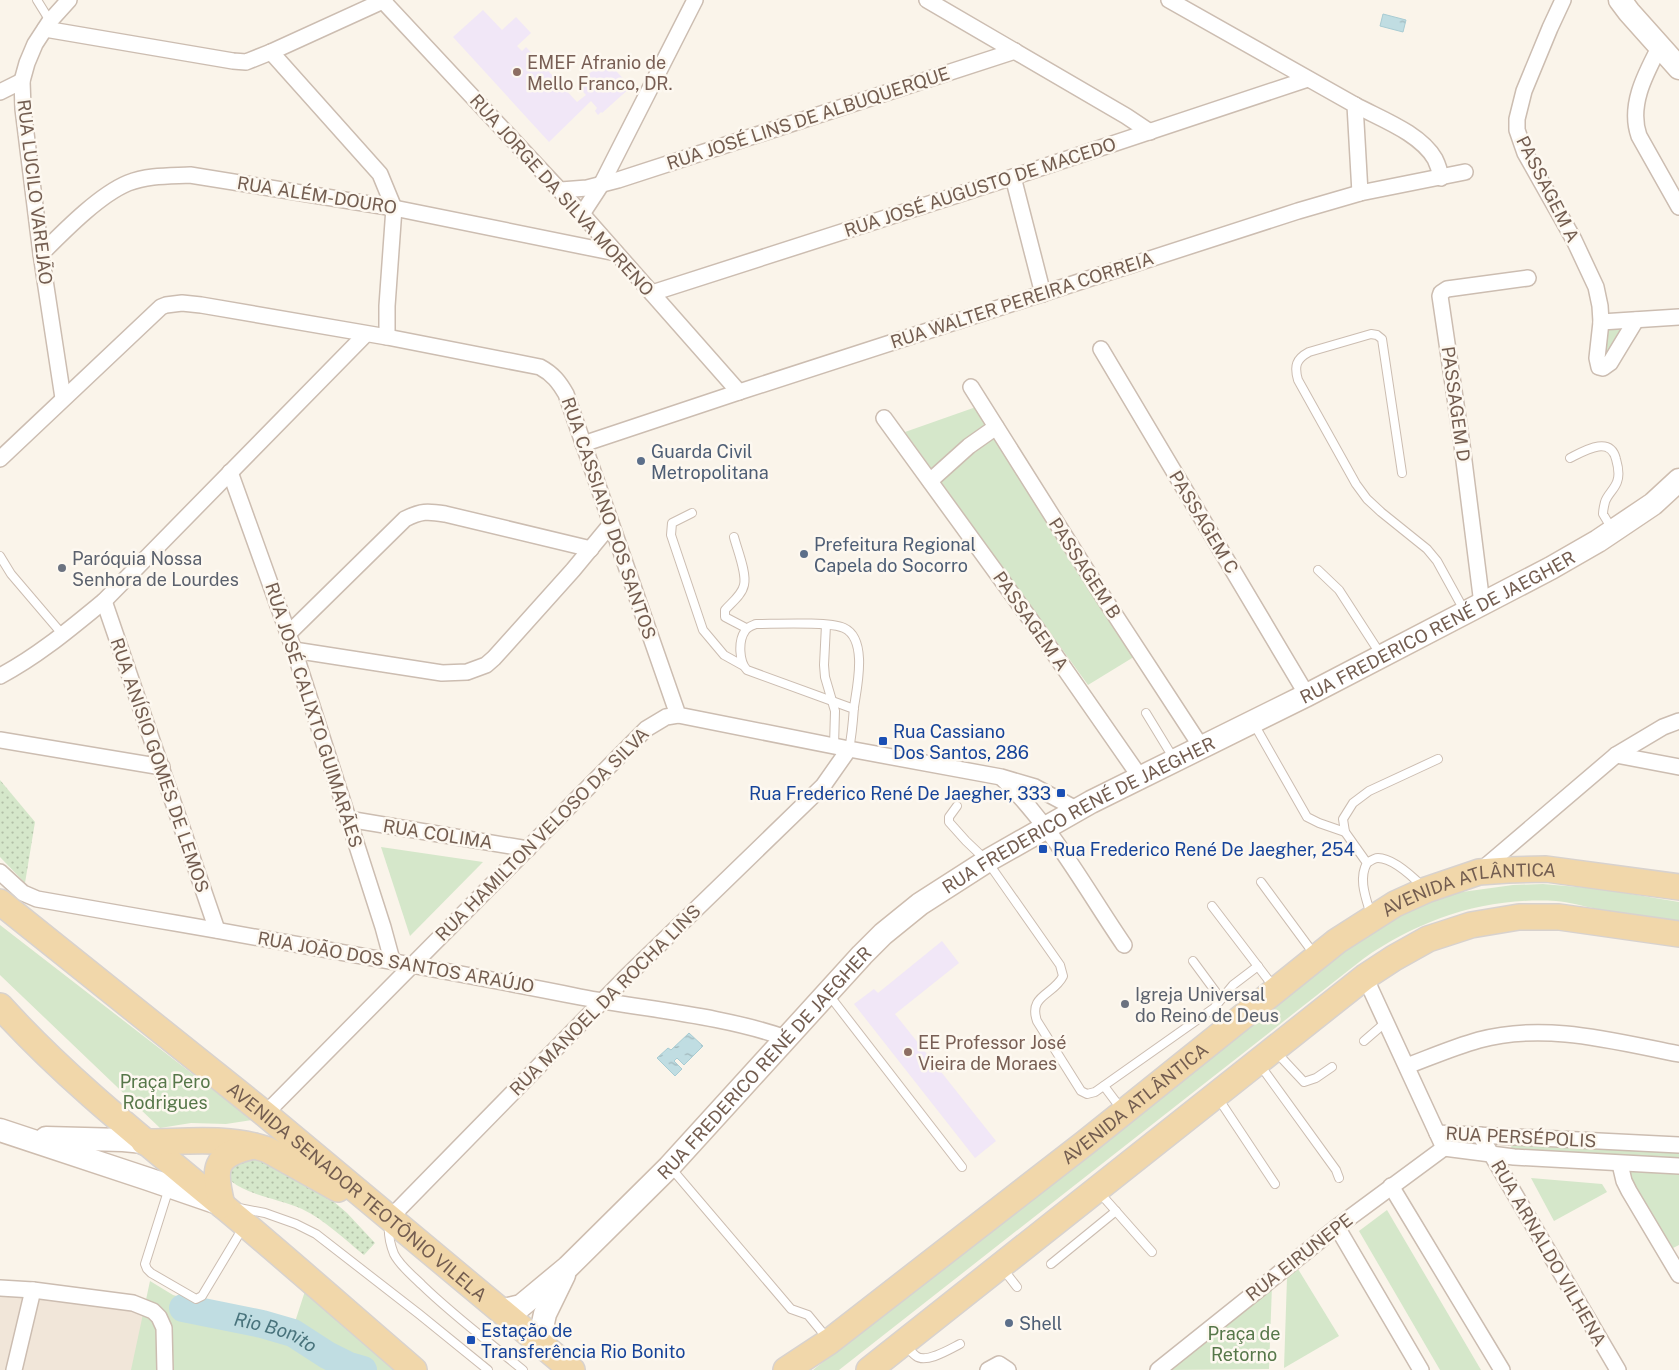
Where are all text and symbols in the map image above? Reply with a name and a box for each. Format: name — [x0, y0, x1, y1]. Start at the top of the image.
place label: EMEF Afranio de Mello Franco, DR. — [527, 52, 673, 94]
street label: RUA JOSÉ LINS DE ALBUQUERQUE — [664, 61, 952, 174]
marker: EMEF Afranio de Mello Franco, DR. — [511, 66, 523, 78]
street label: RUA JORGE DA SILVA MORENO — [466, 90, 658, 300]
street label: RUA LUCILO VAREJÃO — [13, 98, 58, 286]
street label: RUA JOSÉ AUGUSTO DE MACEDO — [841, 132, 1119, 241]
street label: PASSAGEM A — [1512, 132, 1584, 246]
street label: RUA ALÉM-DOURO — [236, 171, 399, 218]
street label: RUA WALTER PEREIRA CORREIA — [888, 247, 1156, 353]
street label: PASSAGEM D — [1438, 345, 1474, 463]
street label: RUA CASSIANO DOS SANTOS — [558, 394, 660, 642]
place label: Guarda Civil Metropolitana — [651, 441, 769, 483]
marker: Guarda Civil Metropolitana — [635, 455, 647, 467]
street label: PASSAGEM C — [1165, 467, 1243, 577]
street label: PASSAGEM B — [1045, 514, 1125, 622]
place label: Prefeitura Regional Capela do Socorro — [814, 534, 976, 576]
street label: RUA FREDERICO RENÉ DE JAEGHER — [1296, 546, 1579, 707]
place label: Paróquia Nossa Senhora de Lourdes — [72, 548, 239, 590]
marker: Prefeitura Regional Capela do Socorro — [798, 548, 810, 560]
marker: Paróquia Nossa Senhora de Lourdes — [56, 562, 68, 574]
street label: PASSAGEM A — [989, 567, 1073, 675]
street label: RUA JOSÉ CALIXTO GUIMARÃES — [261, 579, 368, 850]
street label: RUA ANÍSIO GOMES DE LEMOS — [106, 635, 214, 895]
place label: Rua Cassiano Dos Santos, 286 — [893, 721, 1029, 763]
street label: RUA HAMILTON VELOSO DA SILVA — [431, 723, 653, 945]
street label: RUA FREDERICO RENÉ DE JAEGHER — [938, 732, 1218, 898]
marker: Rua Cassiano Dos Santos, 286 — [877, 735, 889, 747]
place label: Rua Frederico René De Jaegher, 333 — [749, 783, 1051, 804]
marker: Rua Frederico René De Jaegher, 333 — [1055, 787, 1067, 799]
street label: RUA COLIMA — [382, 815, 495, 853]
place label: Rua Frederico René De Jaegher, 254 — [1053, 839, 1355, 860]
marker: Rua Frederico René De Jaegher, 254 — [1037, 843, 1049, 855]
street label: AVENIDA ATLÂNTICA — [1377, 858, 1558, 920]
street label: RUA MANOEL DA ROCHA LINS — [505, 900, 705, 1100]
street label: RUA JOÃO DOS SANTOS ARAÚJO — [256, 926, 536, 997]
street label: RUA FREDERICO RENÉ DE JAEGHER — [653, 942, 875, 1183]
place label: Igreja Universal do Reino de Deus — [1135, 984, 1279, 1026]
marker: Igreja Universal do Reino de Deus — [1119, 998, 1131, 1010]
place label: EE Professor José Vieira de Moraes — [918, 1032, 1066, 1074]
street label: AVENIDA ATLÂNTICA — [1057, 1038, 1212, 1168]
marker: EE Professor José Vieira de Moraes — [902, 1046, 914, 1058]
park label: Praça Pero Rodrigues — [120, 1071, 210, 1113]
street label: AVENIDA SENADOR TEOTÔNIO VILELA — [223, 1078, 492, 1306]
street label: RUA PERSÉPOLIS — [1445, 1122, 1597, 1151]
street label: RUA ARNALDO VILHENA — [1487, 1156, 1611, 1350]
street label: RUA EIRUNEPE — [1242, 1209, 1356, 1305]
water label: Rio Bonito — [232, 1308, 321, 1357]
place label: Shell — [1019, 1313, 1062, 1334]
marker: Shell — [1003, 1317, 1015, 1329]
place label: Estação de Transferência Rio Bonito — [481, 1320, 685, 1362]
park label: Praça de Retorno — [1208, 1323, 1280, 1365]
marker: Estação de Transferência Rio Bonito — [465, 1334, 477, 1346]

